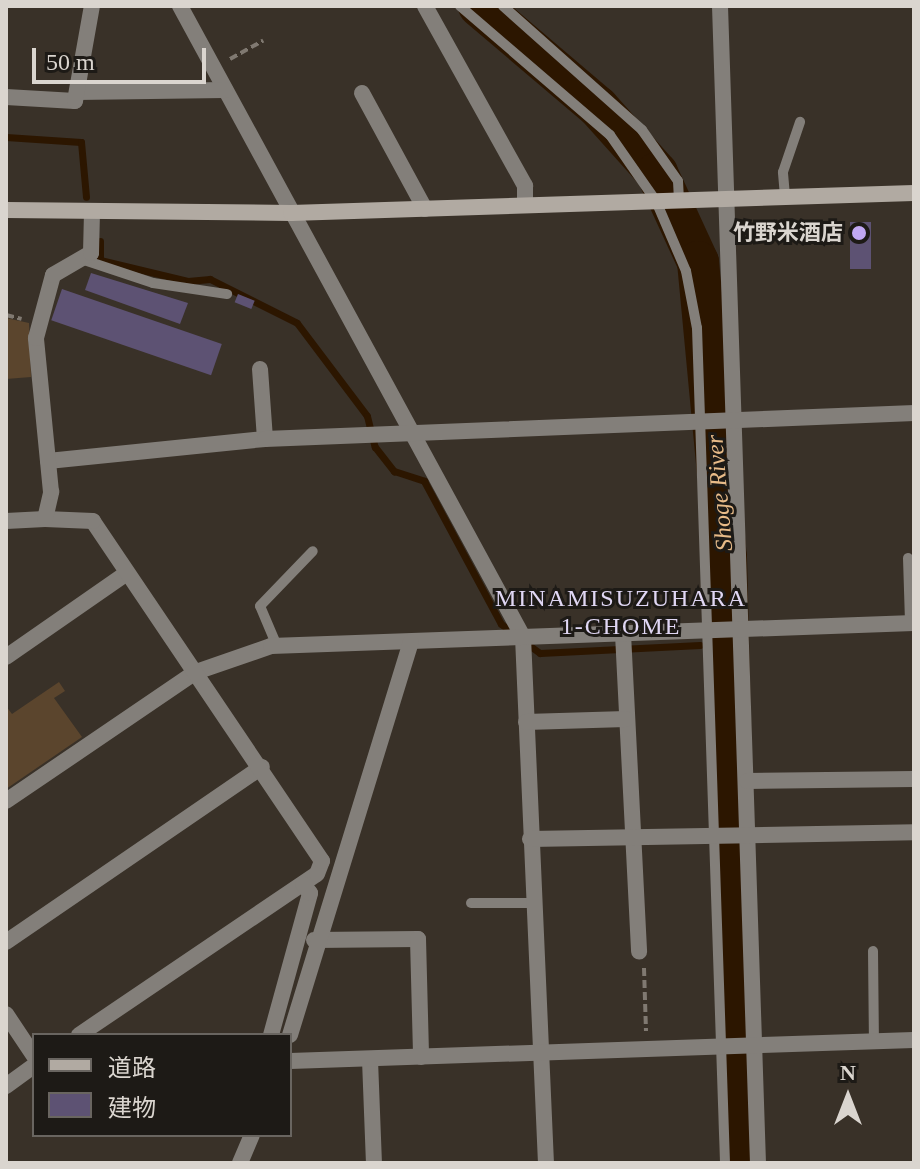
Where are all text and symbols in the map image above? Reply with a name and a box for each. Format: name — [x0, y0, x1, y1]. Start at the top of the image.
scale bar — [36, 32, 210, 82]
text: 50 m — [46, 49, 95, 75]
place label: 竹野米酒店 — [733, 220, 843, 246]
marker: 竹野米酒店 — [850, 224, 868, 242]
water label: Shoge River — [701, 434, 739, 552]
district label: MINAMISUZUHARA 1-CHOME — [495, 585, 747, 641]
legend — [32, 1033, 292, 1137]
text: 道路 — [108, 1055, 156, 1081]
north arrow — [808, 1057, 888, 1137]
text: N — [840, 1060, 856, 1085]
text: 建物 — [108, 1095, 156, 1121]

